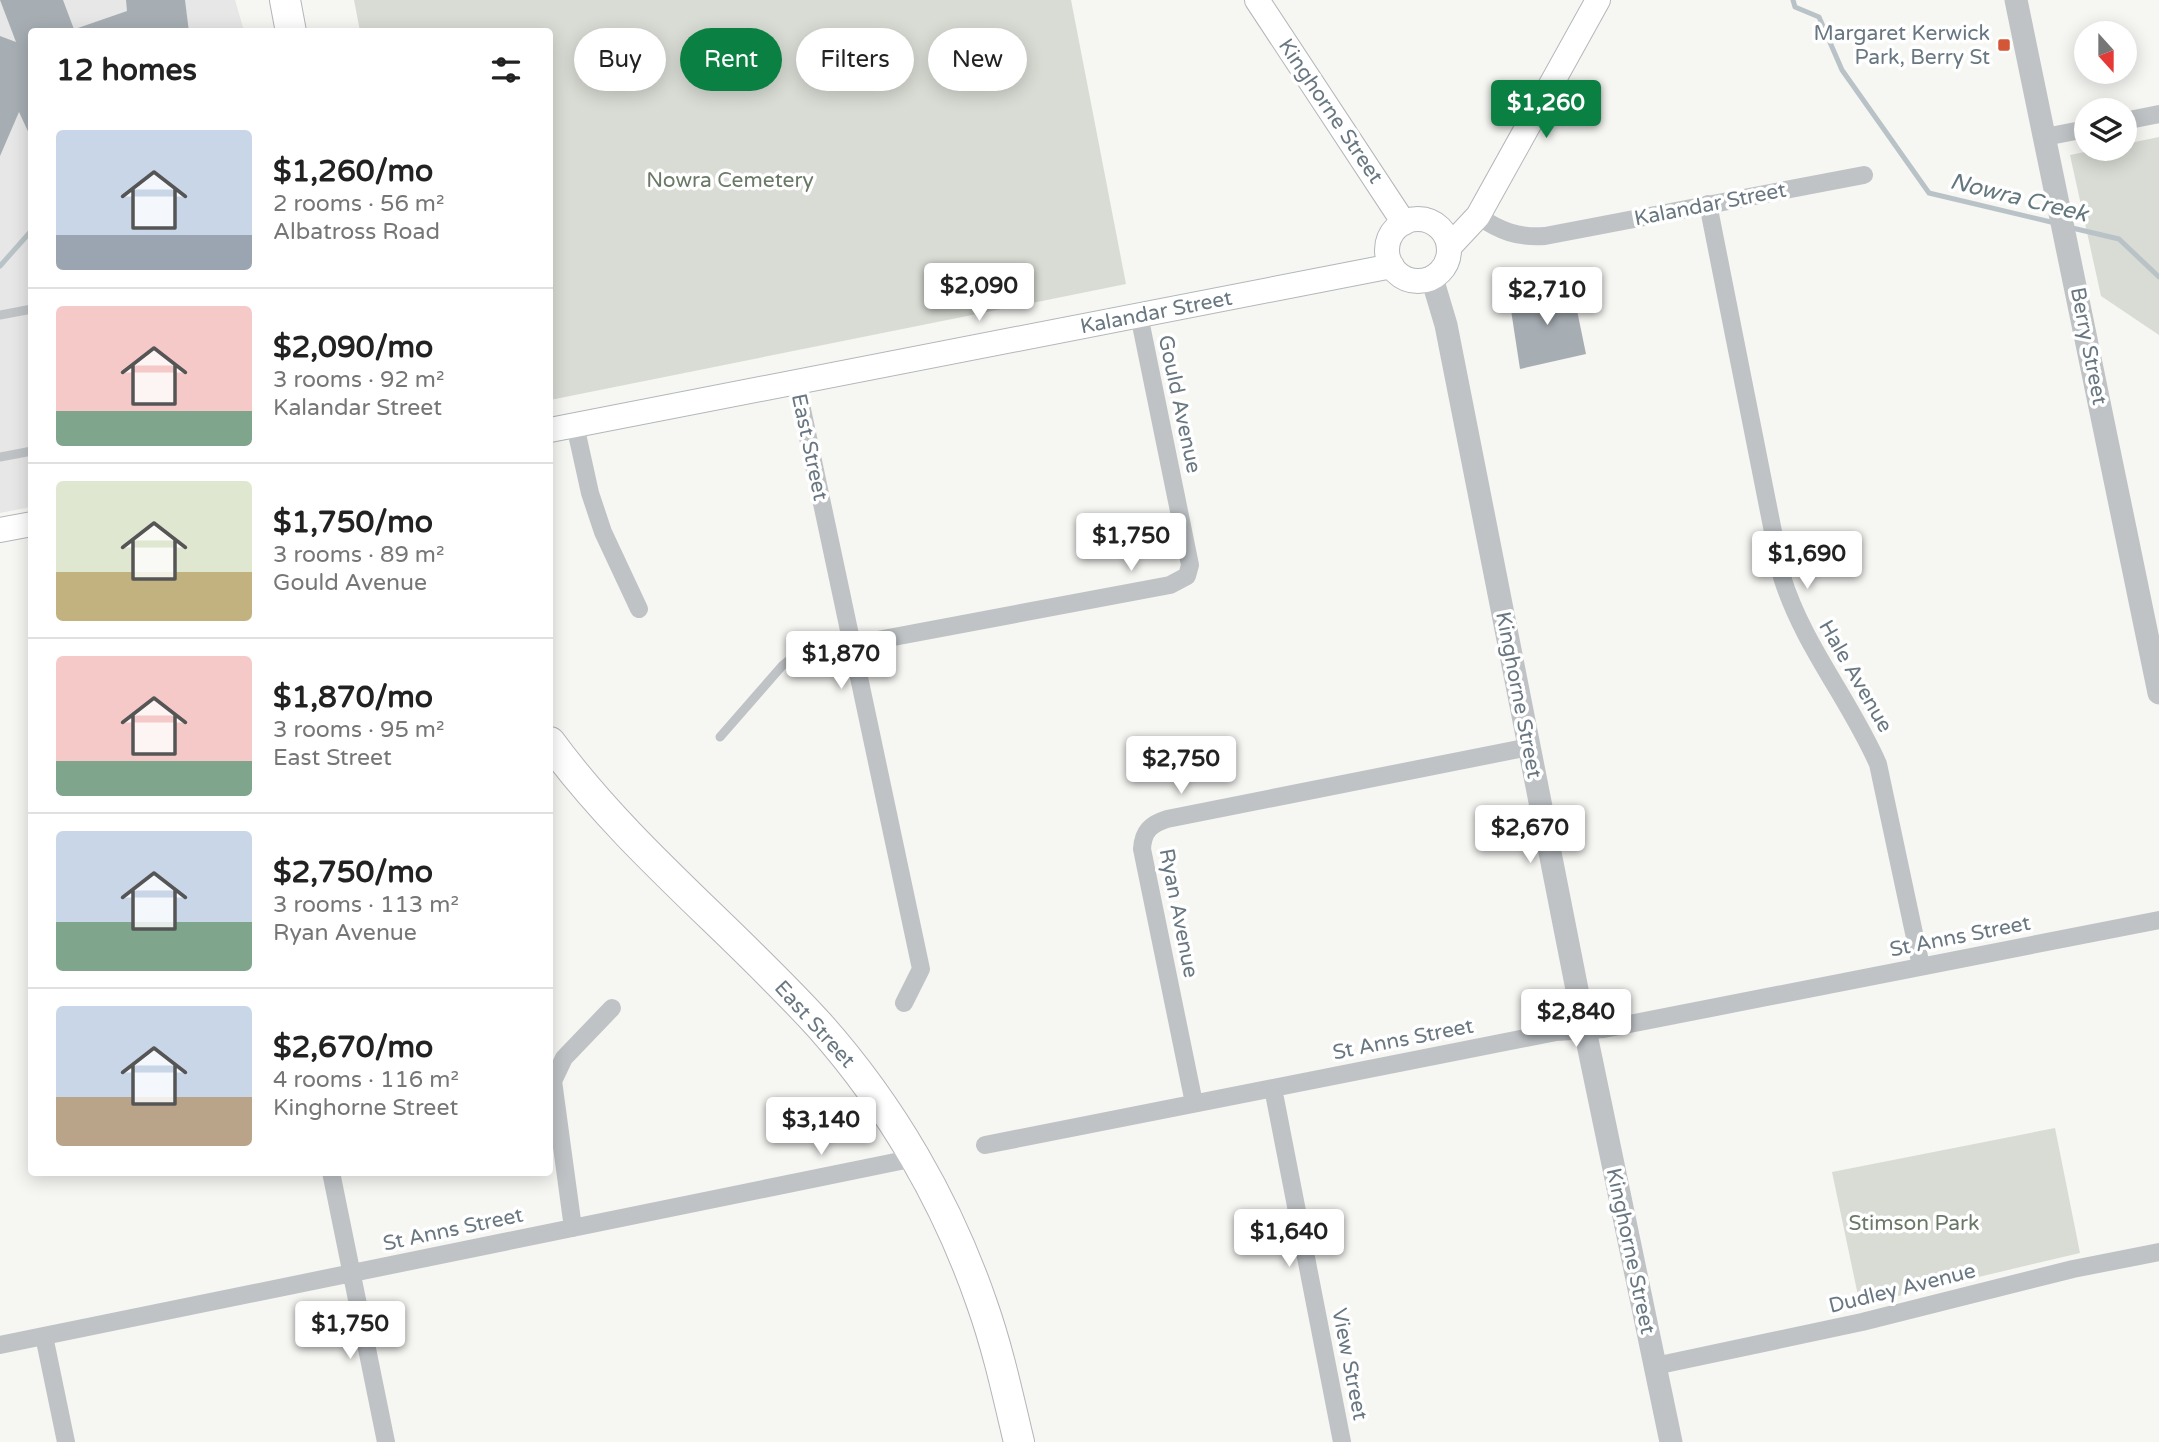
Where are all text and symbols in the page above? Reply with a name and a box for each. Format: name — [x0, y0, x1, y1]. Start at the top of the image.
place label: Margaret Kerwick Park, Berry St — [1814, 21, 1990, 70]
north arrow — [2074, 21, 2137, 84]
map controls — [2074, 21, 2137, 161]
chip: Buy — [574, 28, 666, 91]
chip: Rent — [680, 28, 782, 91]
chip: Filters — [796, 28, 914, 91]
chip: New — [928, 28, 1027, 91]
street label: Kinghorne Street — [1273, 34, 1388, 188]
marker: Margaret Kerwick Park, Berry St — [1996, 37, 2012, 53]
icon: filters — [487, 51, 525, 89]
text: 12 homes — [56, 52, 197, 89]
pin: $1,260 — [1489, 80, 1603, 140]
text: $1,260 — [1507, 89, 1585, 117]
button: layers — [2074, 98, 2137, 161]
text: $1,260/mo — [273, 153, 433, 190]
icon: home — [112, 158, 196, 242]
water label: Nowra Creek — [1947, 167, 2092, 229]
park label: Nowra Cemetery — [646, 168, 814, 193]
street label: Kalandar Street — [1632, 178, 1788, 231]
text: 2 rooms · 56 m² — [273, 190, 444, 218]
text: Albatross Road — [273, 218, 440, 246]
pin: $2,090 — [922, 264, 1036, 323]
pin: $2,710 — [1490, 268, 1604, 327]
text: $2,090 — [940, 272, 1018, 300]
text: $2,710 — [1508, 276, 1586, 304]
street label: Berry Street — [2065, 285, 2112, 407]
street label: Kalandar Street — [1078, 286, 1234, 339]
text: $2,090/mo — [273, 329, 433, 366]
street label: Gould Avenue — [1153, 333, 1206, 476]
icon: home — [112, 334, 196, 418]
text: 3 rooms · 92 m² — [273, 366, 444, 394]
street label: East Street — [786, 391, 833, 503]
text: Kalandar Street — [273, 394, 442, 422]
text: $1,750/mo — [273, 504, 433, 541]
icon: home — [112, 509, 196, 593]
pin: $1,750 — [1074, 514, 1188, 573]
text: $1,750 — [1092, 522, 1170, 550]
pin: $1,690 — [1750, 532, 1864, 591]
text: $1,690 — [1768, 540, 1846, 568]
text: 3 rooms · 89 m² — [273, 541, 444, 569]
text: Gould Avenue — [273, 569, 427, 597]
street label: Kinghorne Street — [1490, 610, 1547, 780]
street label: Hale Avenue — [1813, 616, 1898, 737]
pin: $1,870 — [784, 632, 898, 691]
text: $1,870 — [802, 640, 880, 668]
text: $1,870/mo — [273, 679, 433, 716]
icon: home — [112, 684, 196, 768]
text: 3 rooms · 95 m² — [273, 716, 444, 744]
pin: $2,750 — [1124, 736, 1238, 796]
text: East Street — [273, 744, 392, 772]
text: $2,750 — [1142, 745, 1220, 773]
pin: $2,670 — [1473, 806, 1587, 865]
text: $2,670 — [1491, 814, 1569, 842]
street label: Ryan Avenue — [1154, 846, 1203, 980]
text: $2,750/mo — [273, 854, 433, 891]
icon: home — [112, 859, 196, 943]
text: 3 rooms · 113 m² — [273, 891, 459, 919]
street label: St Anns Street — [1888, 911, 2032, 962]
text: Ryan Avenue — [273, 919, 417, 947]
street label: East Street — [769, 976, 860, 1073]
pin: $2,840 — [1519, 990, 1633, 1049]
text: $2,840 — [1537, 998, 1615, 1026]
street label: St Anns Street — [1331, 1014, 1475, 1065]
text: $2,670/mo — [273, 1029, 433, 1066]
icon: home — [112, 1034, 196, 1118]
text: 4 rooms · 116 m² — [273, 1066, 459, 1094]
text: Kinghorne Street — [273, 1094, 458, 1122]
pin: $3,140 — [764, 1098, 878, 1157]
text: $3,140 — [782, 1106, 860, 1134]
street label: Kinghorne Street — [1601, 1166, 1660, 1336]
street label: St Anns Street — [381, 1202, 525, 1257]
pin: $1,640 — [1232, 1210, 1346, 1269]
park label: Stimson Park — [1849, 1211, 1979, 1236]
text: $1,640 — [1250, 1218, 1328, 1246]
street label: Dudley Avenue — [1826, 1258, 1978, 1319]
pin: $1,750 — [293, 1302, 407, 1361]
street label: View Street — [1326, 1306, 1373, 1422]
text: $1,750 — [311, 1310, 389, 1338]

